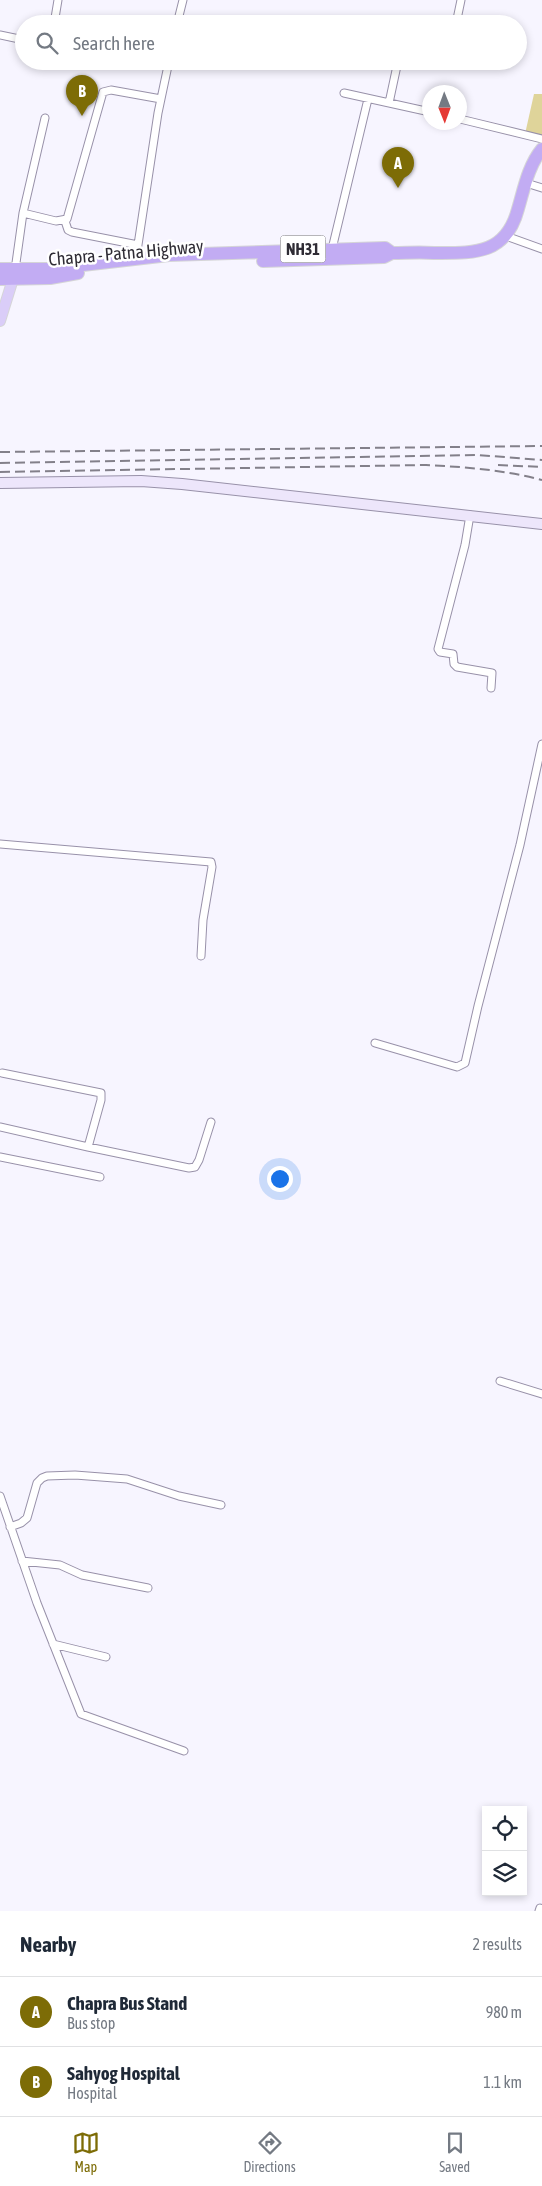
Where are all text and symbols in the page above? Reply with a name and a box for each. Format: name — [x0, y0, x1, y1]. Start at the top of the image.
search box — [15, 15, 527, 70]
icon: search — [33, 29, 61, 57]
text: Search here — [73, 32, 155, 54]
pin: B — [66, 75, 98, 116]
north arrow — [422, 85, 467, 130]
pin: A — [382, 147, 414, 188]
street label: Chapra - Patna Highway — [48, 235, 204, 270]
road number: NH31 — [280, 235, 326, 262]
your location — [267, 1166, 293, 1192]
map controls — [482, 1806, 527, 1896]
button: locate — [482, 1806, 527, 1851]
button: layers — [482, 1851, 527, 1896]
text: Nearby — [20, 1932, 76, 1956]
text: 2 results — [472, 1935, 522, 1953]
text: Chapra Bus Stand — [67, 1992, 187, 2014]
text: A — [32, 2003, 40, 2021]
text: 980 m — [486, 2003, 522, 2021]
text: Bus stop — [67, 2014, 115, 2032]
text: Sahyog Hospital — [67, 2062, 180, 2084]
text: B — [32, 2073, 40, 2091]
text: 1.1 km — [483, 2073, 522, 2091]
text: Hospital — [67, 2084, 117, 2102]
tab: Map — [72, 2129, 100, 2175]
tab: Directions — [243, 2129, 296, 2175]
tab: Saved — [439, 2129, 470, 2175]

